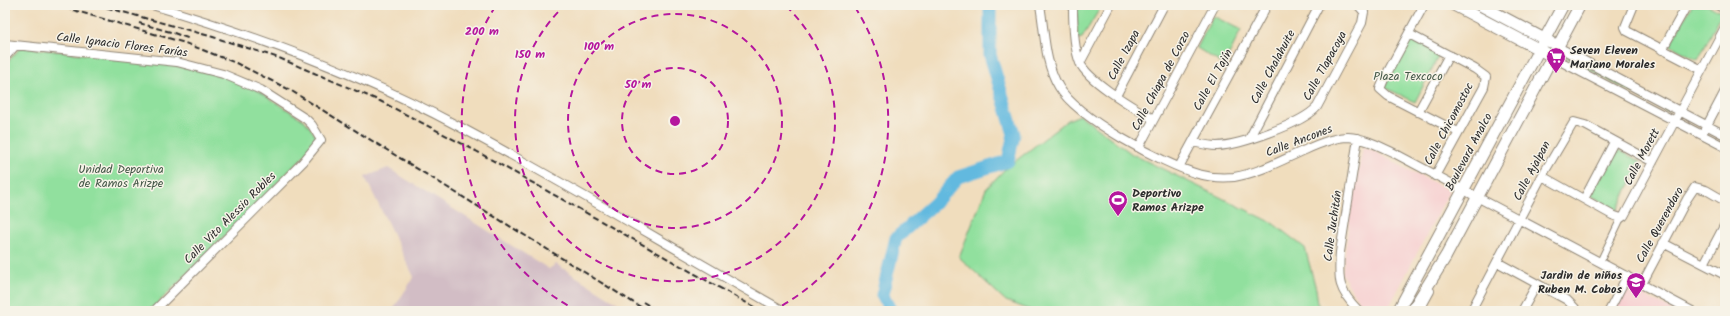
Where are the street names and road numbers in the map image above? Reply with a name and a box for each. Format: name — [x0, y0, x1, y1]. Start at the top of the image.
street label: Calle Izapa — [1103, 26, 1145, 84]
street label: Calle Chalahuite — [1245, 26, 1301, 108]
street label: Calle Tlapacoya — [1298, 27, 1352, 104]
street label: Calle Ignacio Flores Farías — [55, 28, 189, 62]
street label: Calle Chiapa de Corzo — [1127, 28, 1195, 134]
street label: Calle El Tajín — [1188, 46, 1238, 114]
street label: Calle Chicomostoc — [1419, 79, 1479, 169]
street label: Boulevard Analco — [1440, 110, 1498, 194]
street label: Calle Ancones — [1263, 120, 1335, 162]
street label: Calle Morett — [1619, 125, 1665, 189]
street label: Calle Ajalpan — [1508, 138, 1556, 204]
street label: Calle Vito Alessio Robles — [179, 167, 281, 269]
street label: Calle Querendaro — [1631, 183, 1689, 267]
street label: Calle Juchitán — [1319, 189, 1347, 263]

